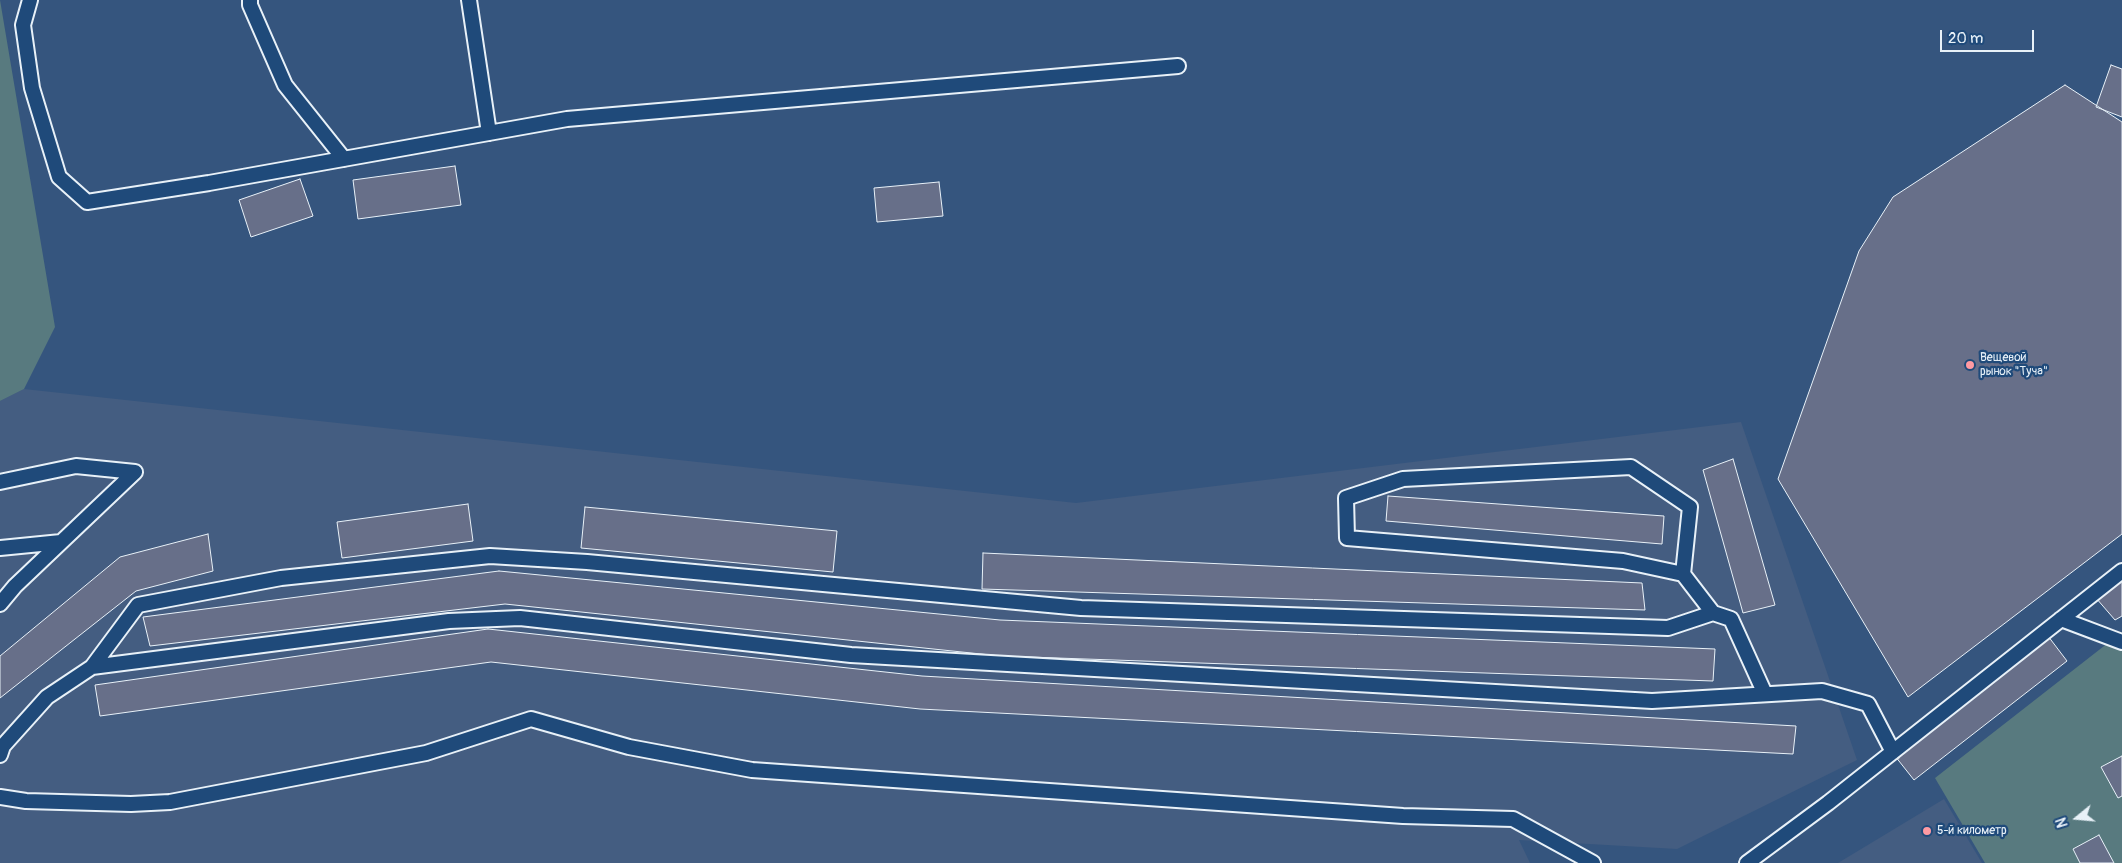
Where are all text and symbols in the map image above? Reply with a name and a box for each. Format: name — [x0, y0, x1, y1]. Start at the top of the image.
scale bar — [1942, 20, 2036, 52]
text: 20 m — [1948, 29, 1983, 48]
place label: Вещевой рынок "Туча" — [1980, 351, 2048, 379]
marker: Вещевой рынок "Туча" — [1964, 359, 1976, 371]
north arrow — [2052, 793, 2102, 843]
text: N — [2053, 816, 2072, 830]
place label: 5-й километр — [1937, 824, 2007, 838]
marker: 5-й километр — [1921, 825, 1933, 837]

